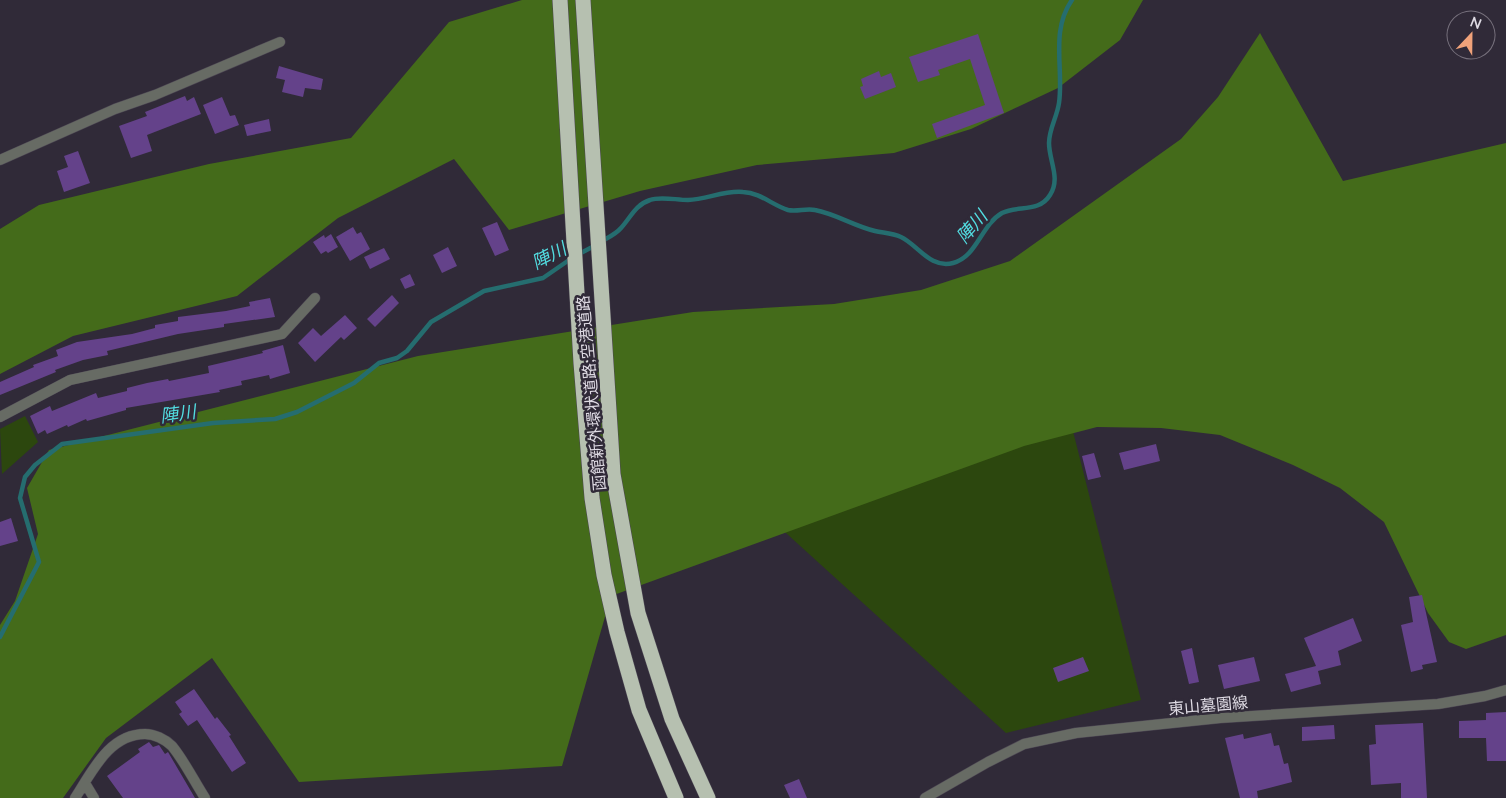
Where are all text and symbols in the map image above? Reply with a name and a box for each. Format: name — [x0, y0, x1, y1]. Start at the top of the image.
north arrow — [1446, 10, 1496, 60]
text: N — [1468, 13, 1484, 32]
water label: 陣川 — [951, 204, 993, 247]
water label: 陣川 — [528, 236, 571, 273]
street label: 函館新外環状道路;空港道路 — [572, 294, 609, 492]
water label: 陣川 — [159, 399, 199, 426]
street label: 東山墓園線 — [1167, 692, 1249, 717]

